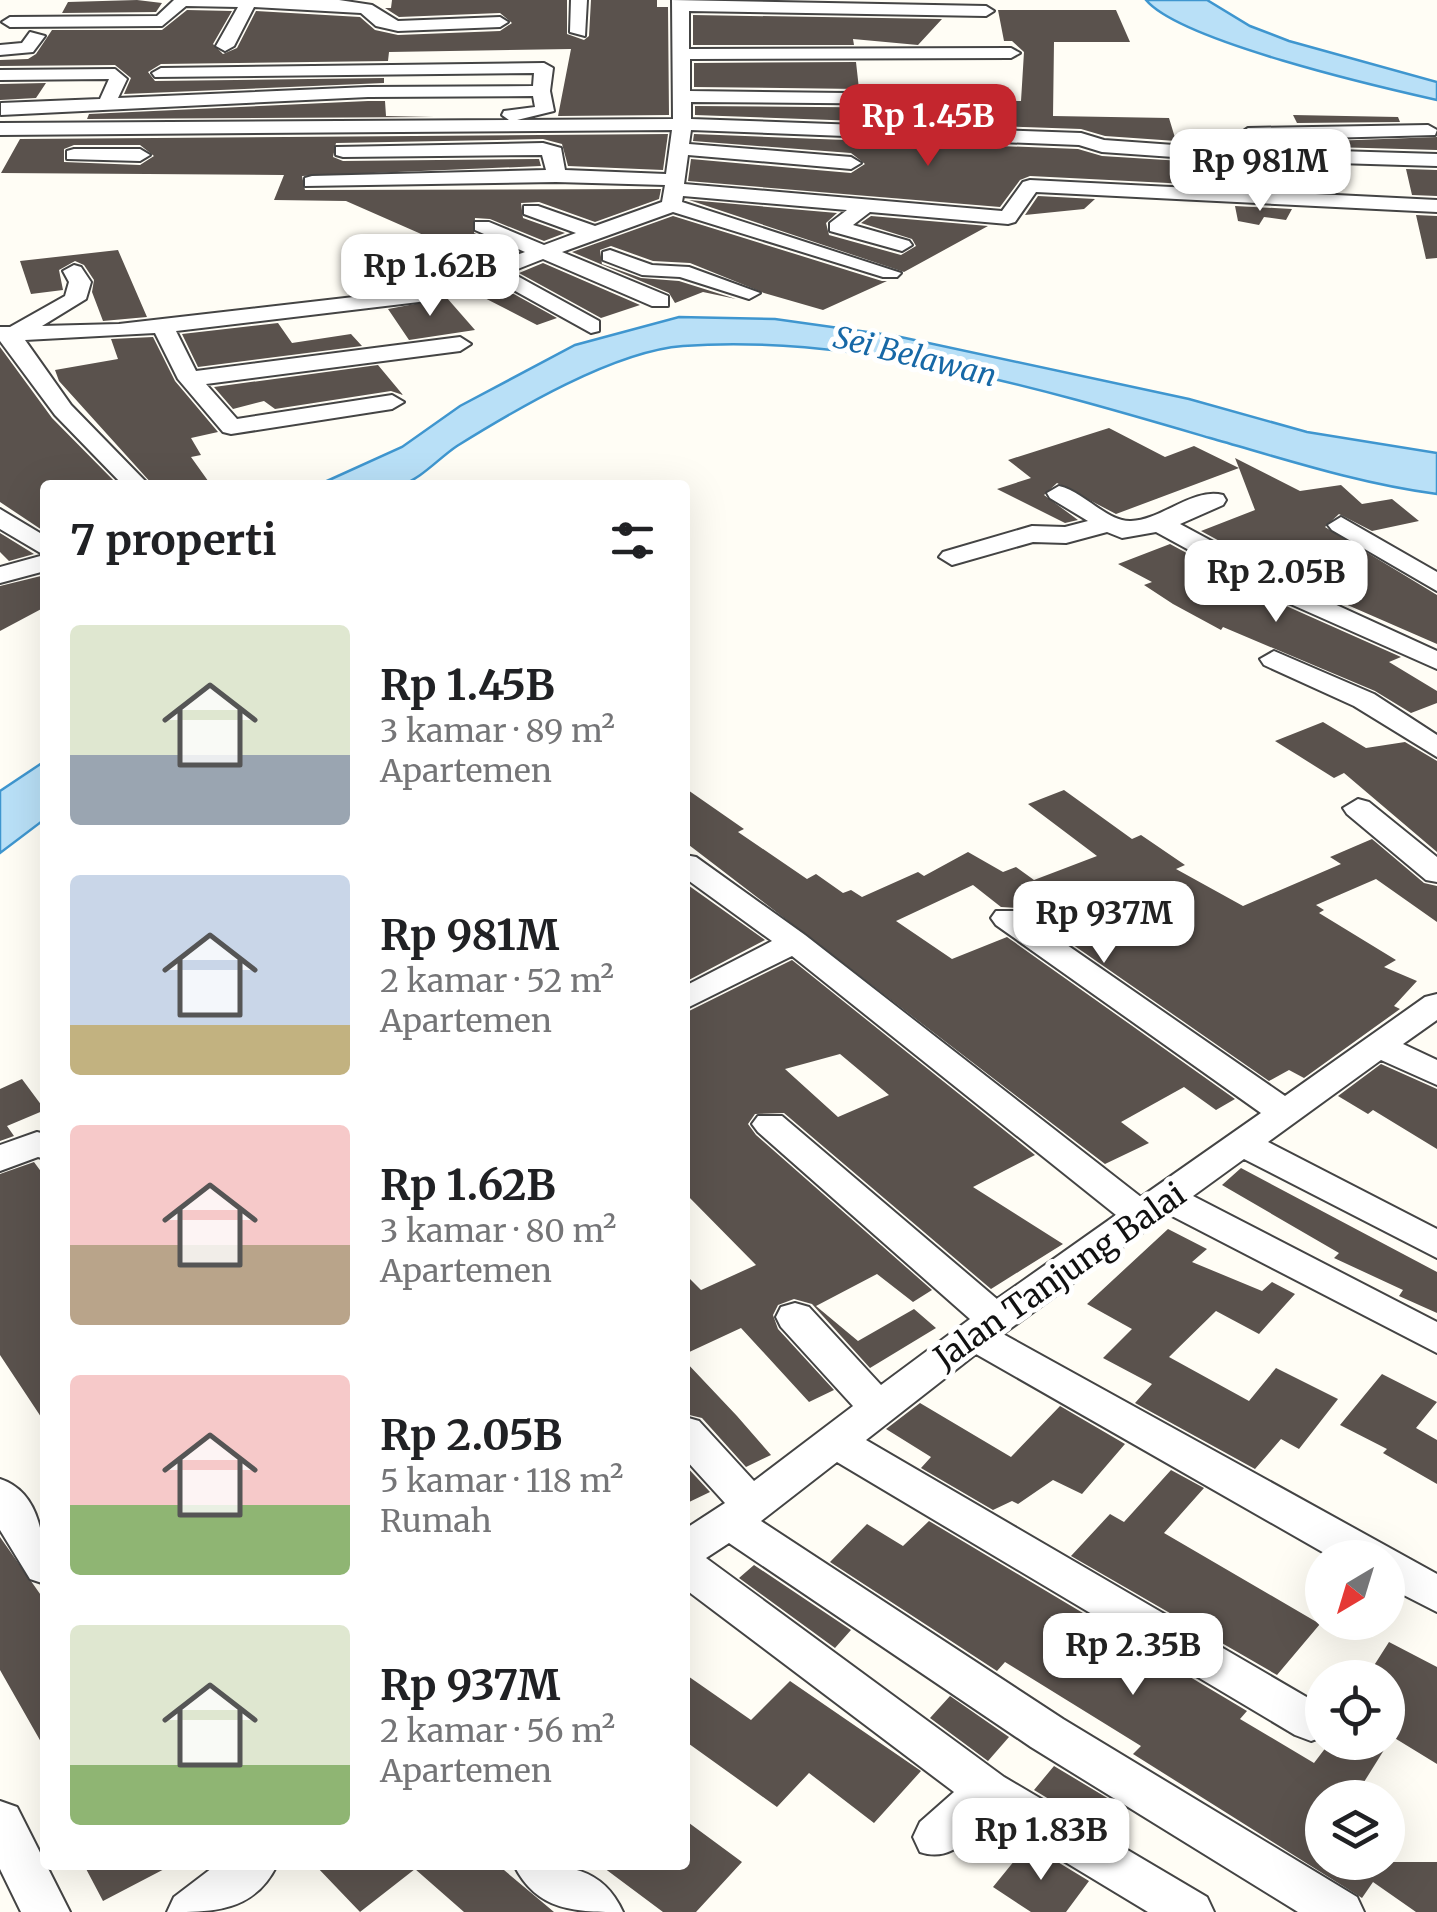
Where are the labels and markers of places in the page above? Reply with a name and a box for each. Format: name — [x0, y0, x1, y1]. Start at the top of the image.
pin: Rp 1.45B — [825, 84, 1031, 169]
pin: Rp 981M — [1168, 129, 1352, 214]
pin: Rp 1.62B — [327, 234, 533, 319]
pin: Rp 2.05B — [1173, 540, 1379, 625]
pin: Rp 937M — [1012, 881, 1196, 966]
pin: Rp 2.35B — [1030, 1613, 1236, 1698]
pin: Rp 1.83B — [938, 1798, 1144, 1883]

